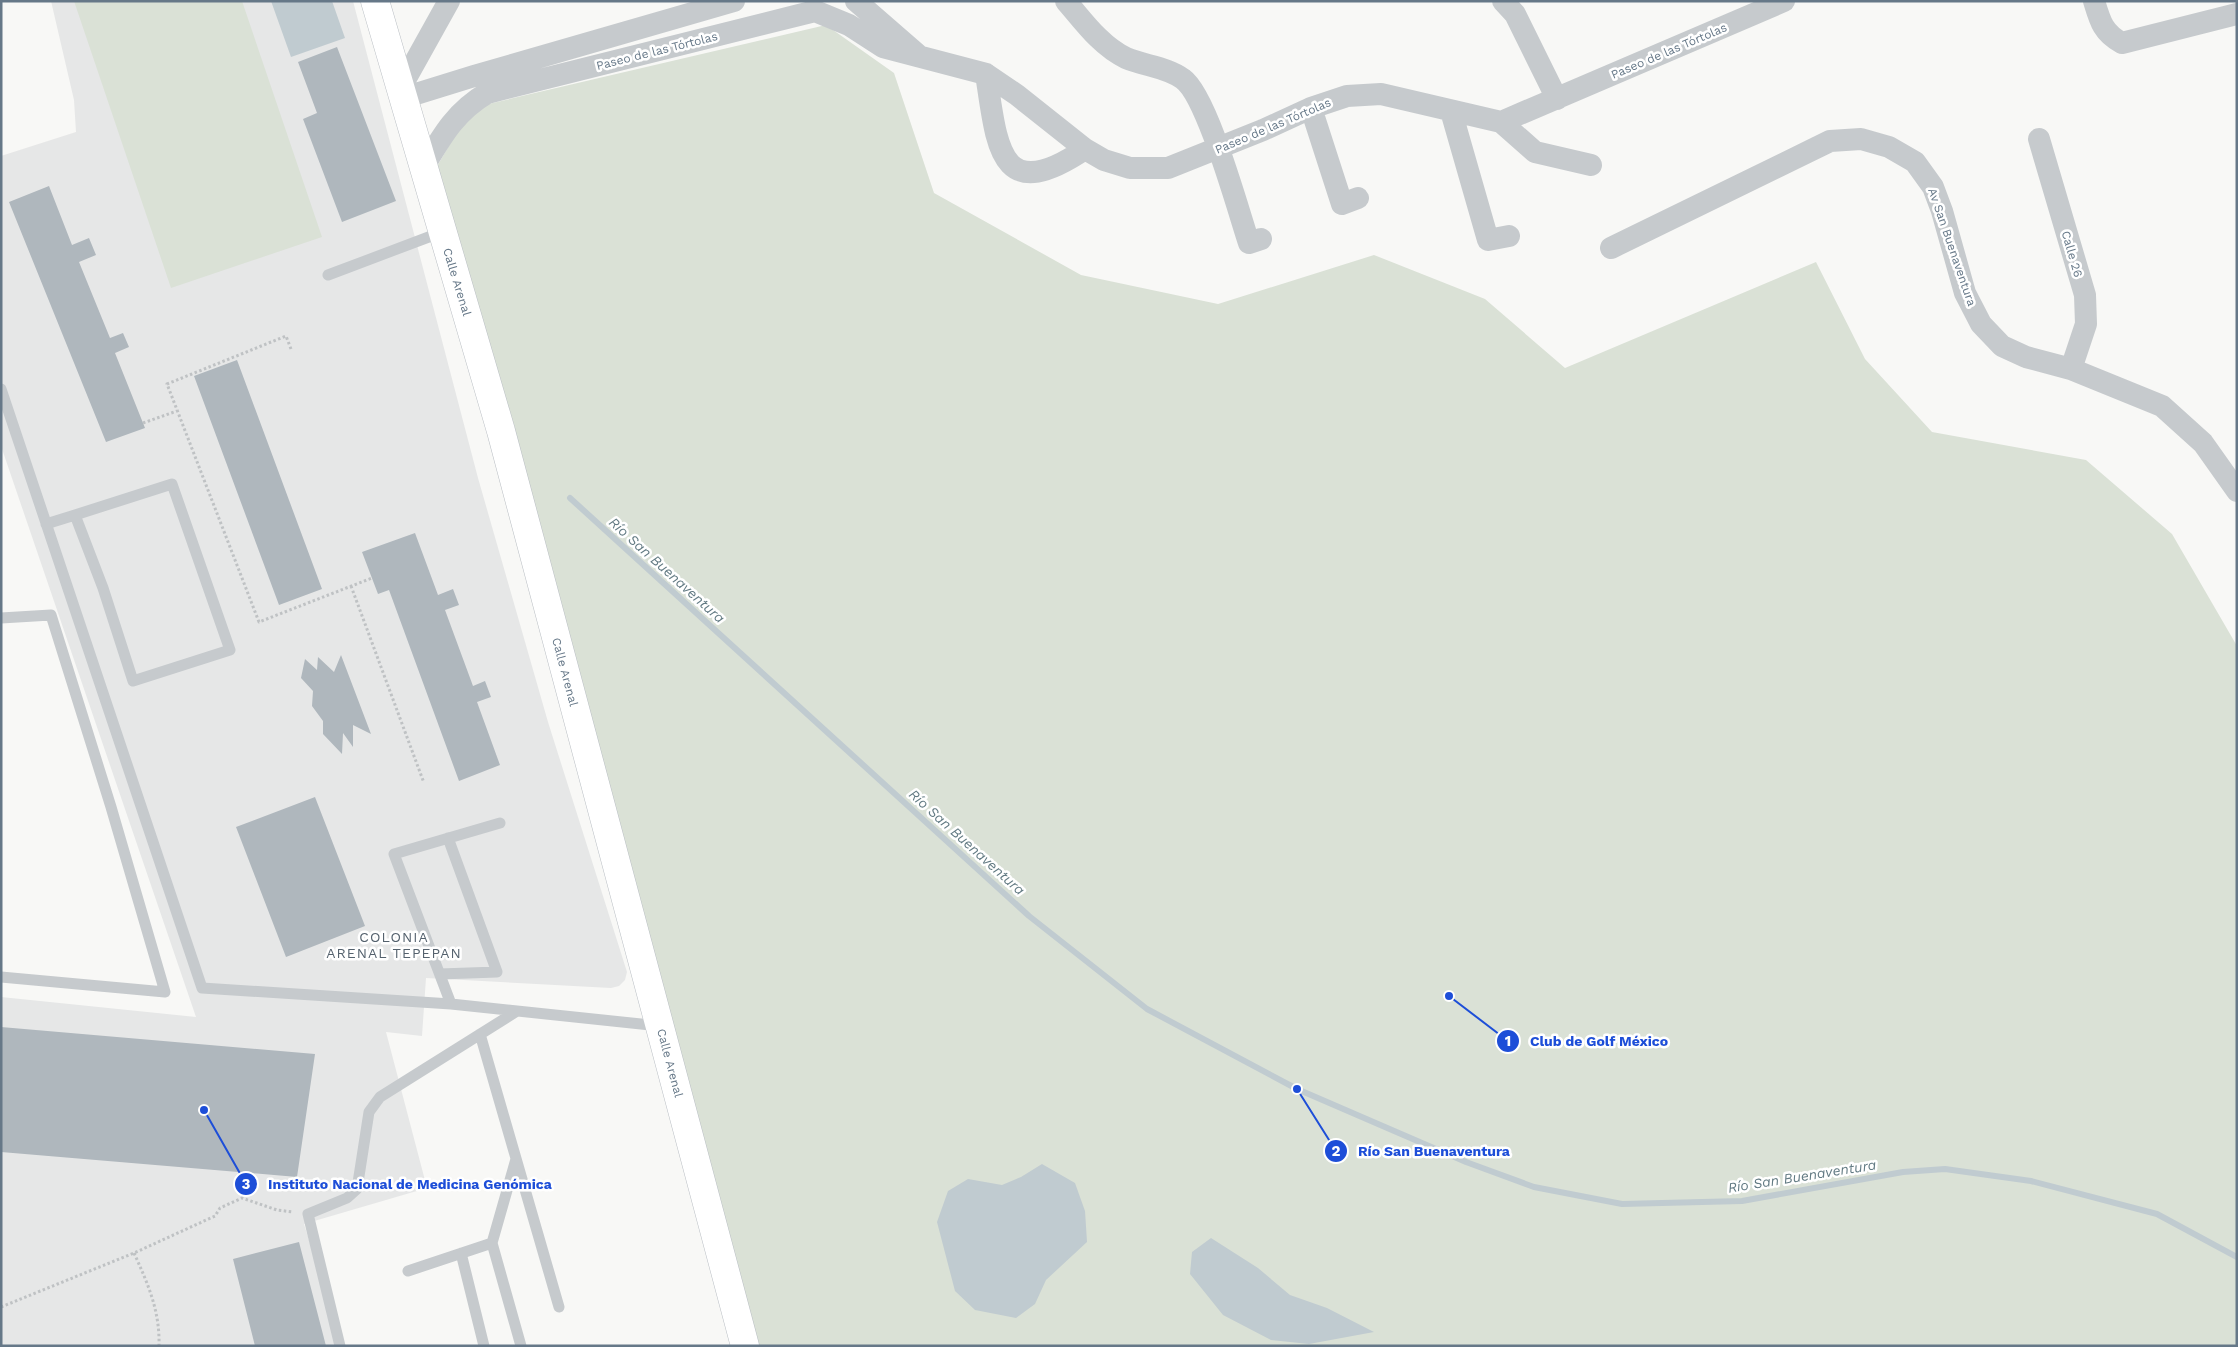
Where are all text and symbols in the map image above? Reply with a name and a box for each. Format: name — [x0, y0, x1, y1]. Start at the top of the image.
street label: Paseo de las Tórtolas — [1609, 20, 1729, 82]
street label: Paseo de las Tórtolas — [595, 29, 719, 73]
street label: Paseo de las Tórtolas — [1213, 95, 1333, 157]
street label: Av San Buenaventura — [1925, 186, 1979, 308]
street label: Calle 26 — [2059, 229, 2085, 279]
street label: Calle Arenal — [440, 246, 474, 318]
water label: Río San Buenaventura — [606, 514, 728, 626]
street label: Calle Arenal — [549, 636, 581, 708]
water label: Río San Buenaventura — [906, 786, 1028, 898]
district label: COLONIA ARENAL TEPEPAN — [326, 929, 462, 961]
callout: Club de Golf México — [1495, 1026, 1678, 1055]
street label: Calle Arenal — [654, 1027, 686, 1099]
text: 1 — [1505, 1032, 1511, 1050]
text: Club de Golf México — [1530, 1033, 1668, 1049]
callout: Río San Buenaventura — [1323, 1136, 1520, 1165]
text: 2 — [1332, 1142, 1341, 1160]
text: Río San Buenaventura — [1358, 1143, 1511, 1159]
water label: Río San Buenaventura — [1727, 1156, 1878, 1196]
callout: Instituto Nacional de Medicina Genómica — [233, 1170, 562, 1199]
text: 3 — [242, 1175, 251, 1193]
text: Instituto Nacional de Medicina Genómica — [268, 1176, 553, 1192]

